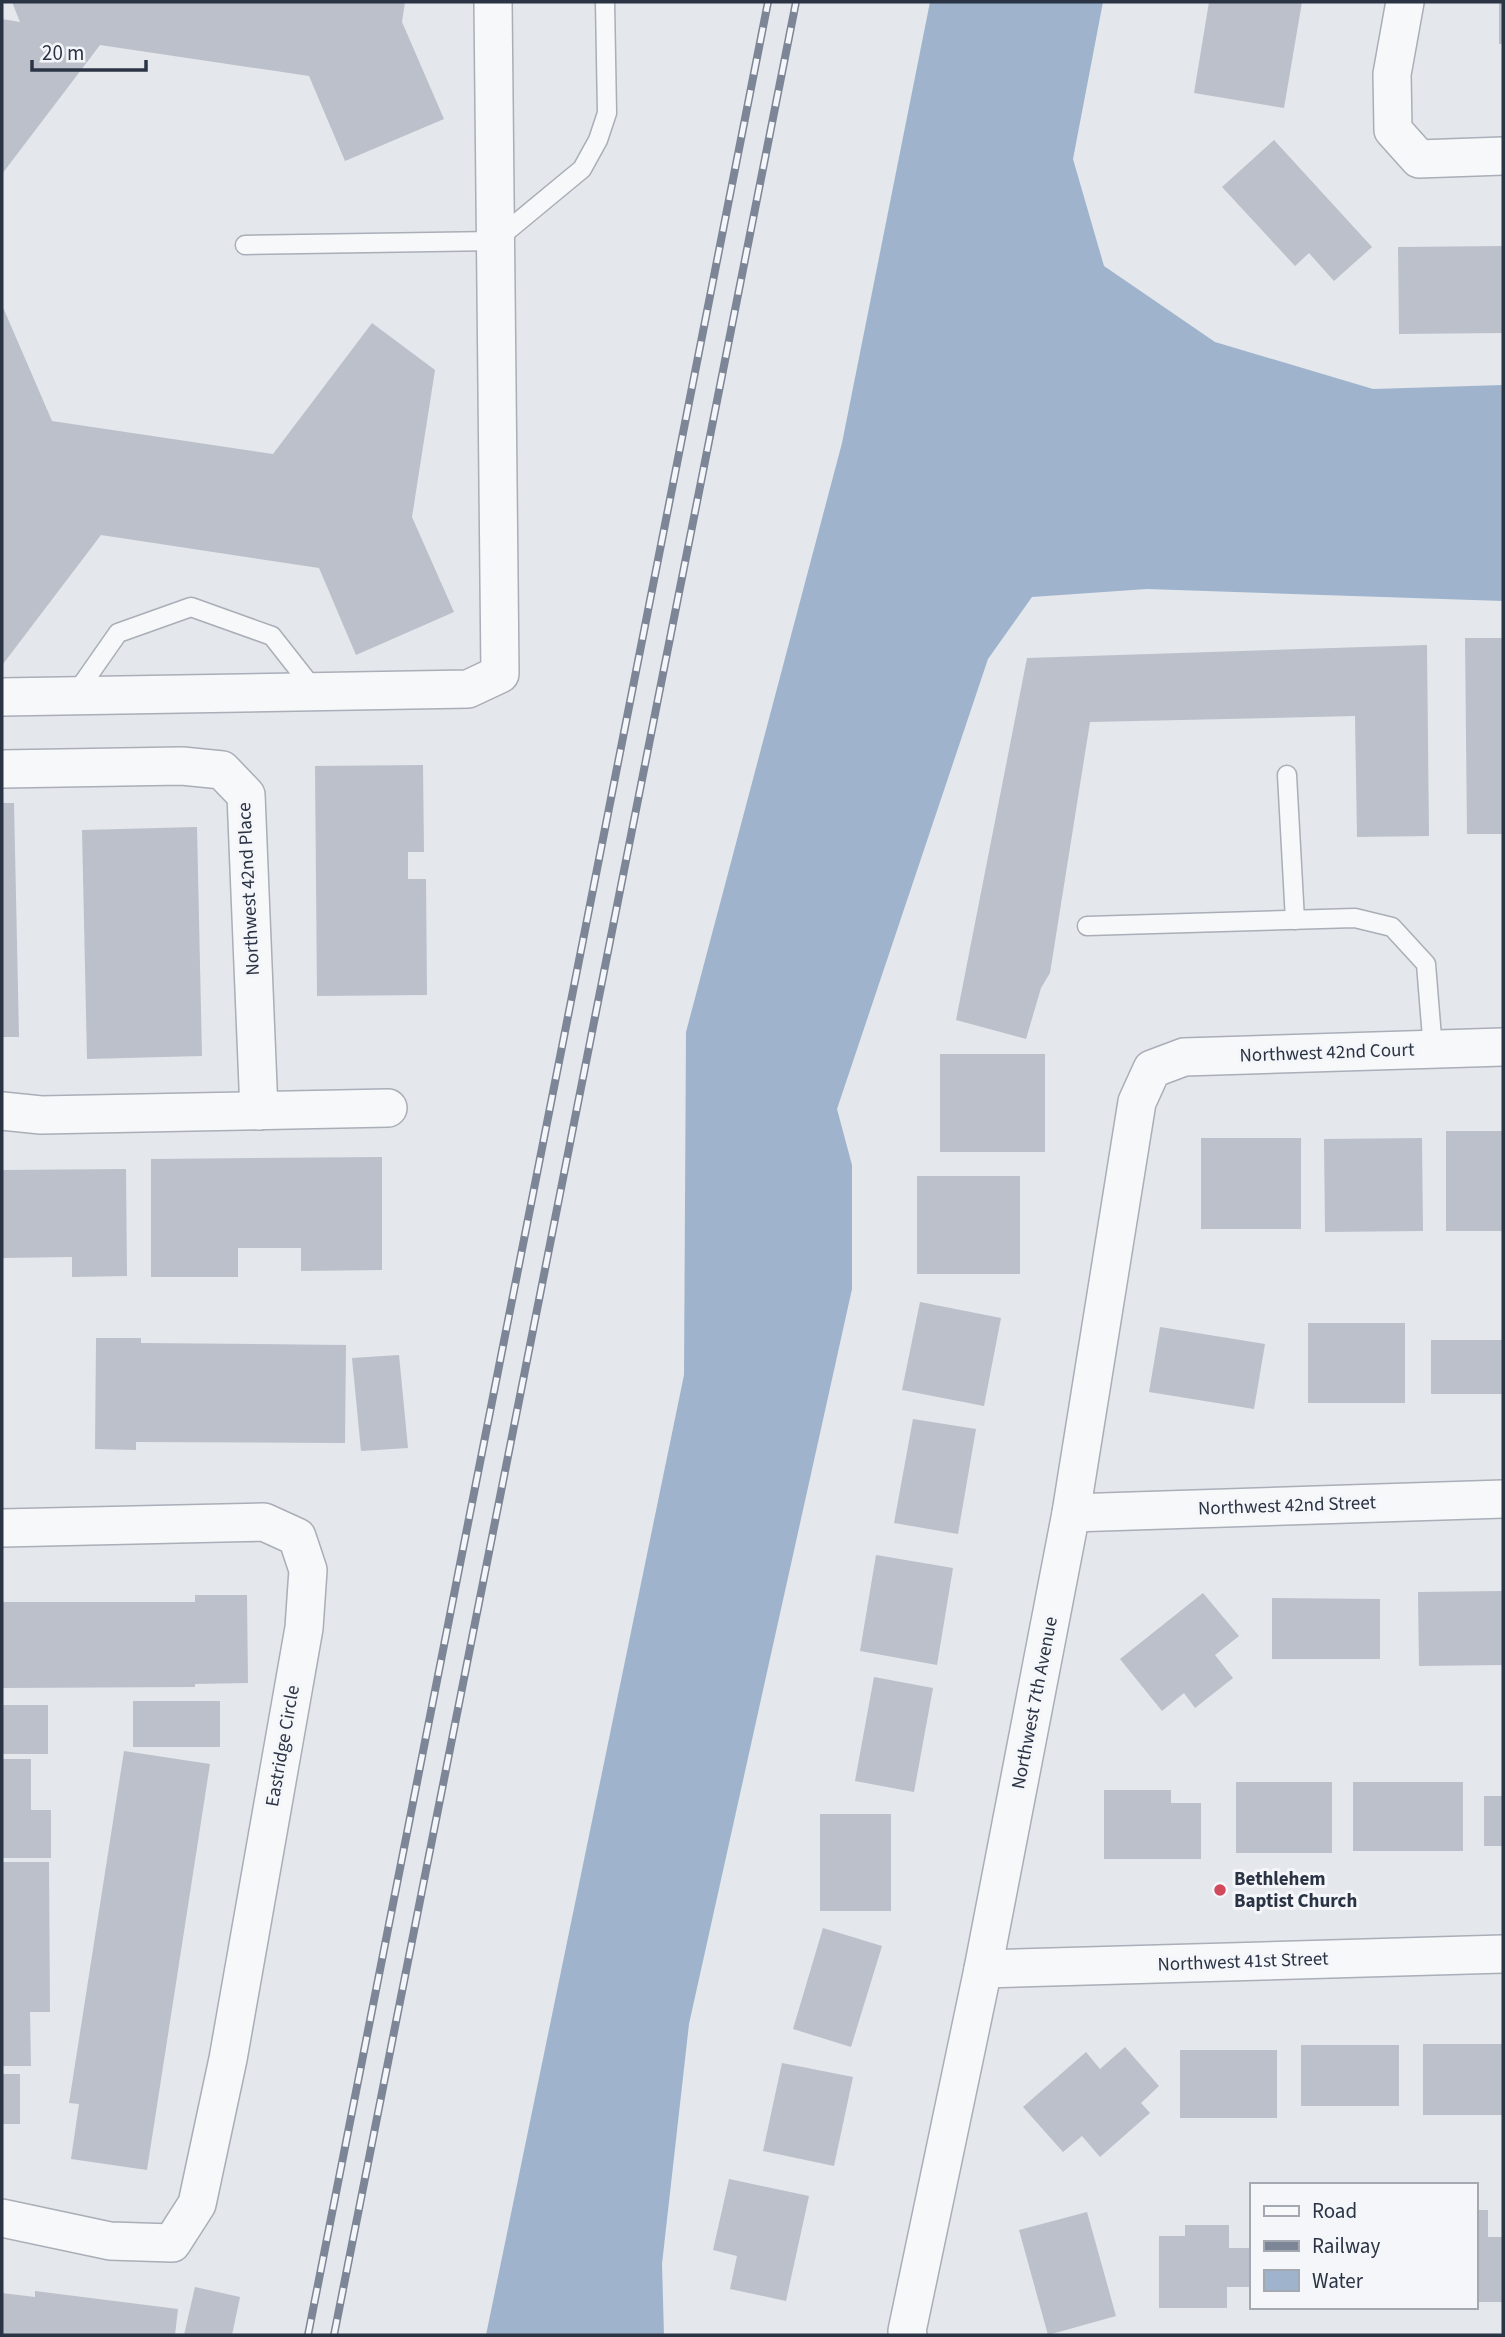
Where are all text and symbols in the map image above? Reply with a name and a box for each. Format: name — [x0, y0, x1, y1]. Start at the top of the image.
scale bar — [32, 28, 145, 72]
text: 20 m — [42, 38, 84, 68]
street label: Northwest 42nd Place — [231, 802, 267, 976]
street label: Northwest 42nd Court — [1239, 1036, 1415, 1070]
street label: Northwest 42nd Street — [1198, 1489, 1377, 1523]
street label: Northwest 7th Avenue — [1005, 1614, 1065, 1792]
street label: Eastridge Circle — [259, 1683, 307, 1809]
place label: Bethlehem Baptist Church — [1234, 1866, 1357, 1915]
marker: Bethlehem Baptist Church — [1212, 1882, 1228, 1898]
street label: Northwest 41st Street — [1157, 1946, 1330, 1978]
legend — [1250, 2183, 1477, 2309]
text: Road — [1312, 2196, 1357, 2226]
text: Railway — [1312, 2231, 1380, 2261]
text: Water — [1312, 2266, 1364, 2296]

